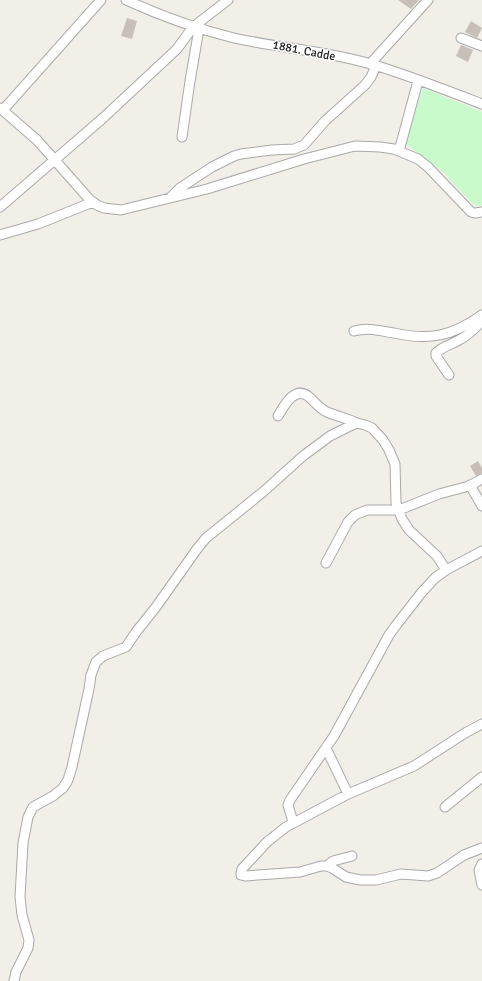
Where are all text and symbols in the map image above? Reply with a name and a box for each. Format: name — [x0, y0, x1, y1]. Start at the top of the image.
street label: 1881. Cadde — [271, 38, 337, 64]

